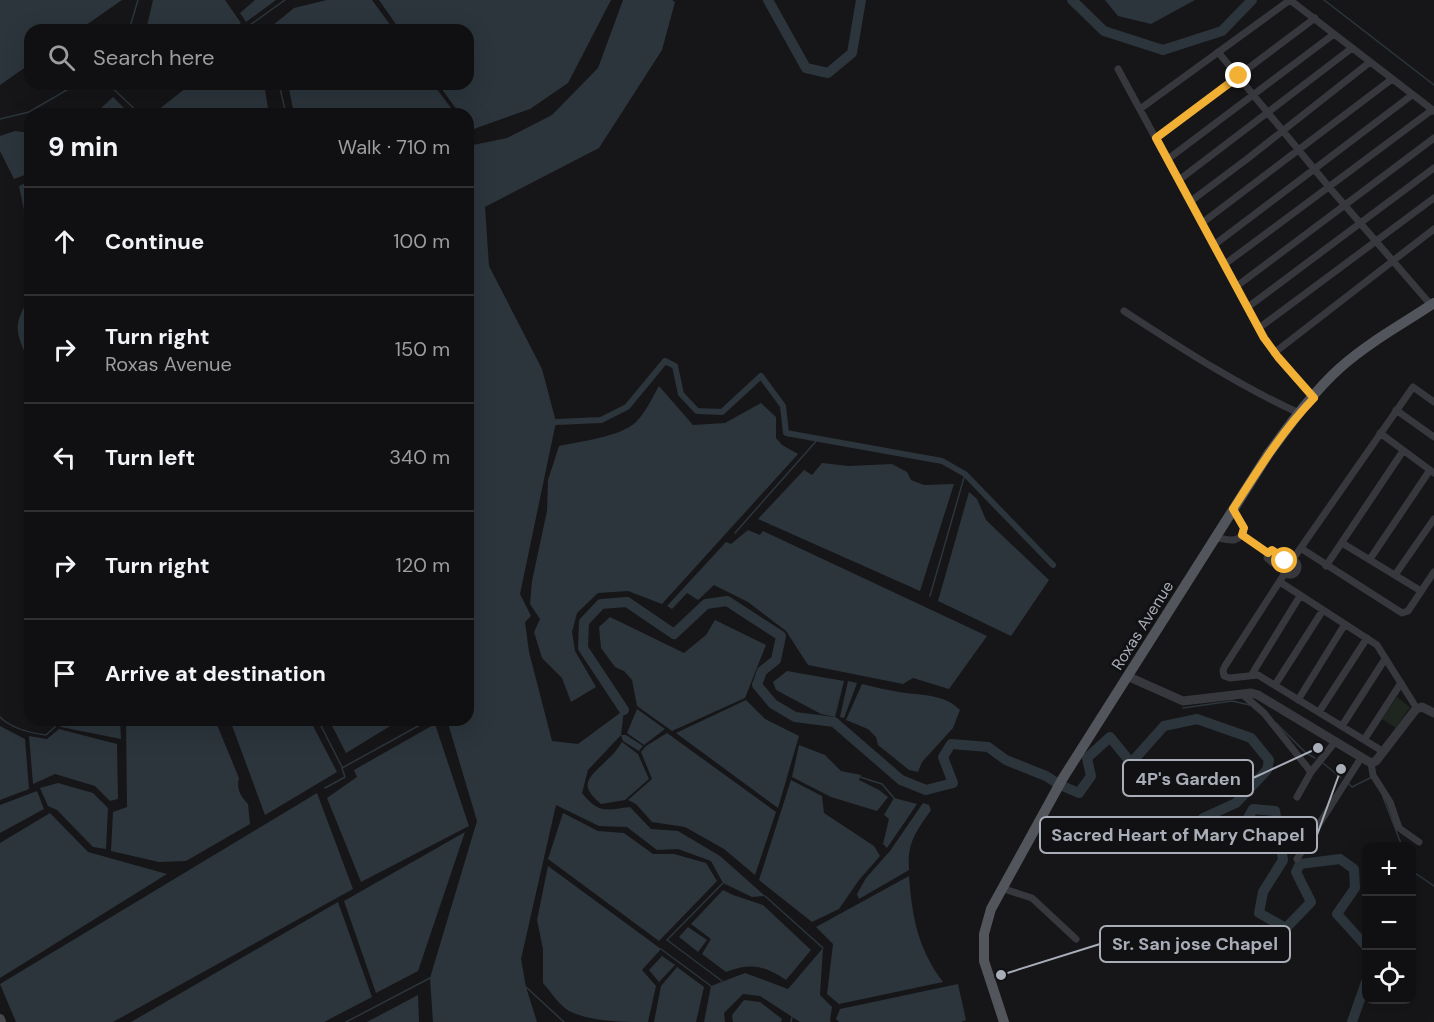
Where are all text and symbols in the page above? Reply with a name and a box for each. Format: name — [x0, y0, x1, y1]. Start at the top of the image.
search box — [24, 24, 474, 90]
icon: search — [45, 41, 78, 74]
text: Search here — [93, 43, 214, 72]
route end — [1225, 62, 1251, 88]
text: 9 min — [48, 130, 118, 164]
text: Walk · 710 m — [338, 134, 450, 160]
icon: ahead — [48, 225, 81, 258]
text: Continue — [105, 227, 204, 256]
text: 100 m — [393, 228, 450, 254]
text: Turn right — [105, 322, 210, 351]
icon: right — [48, 333, 81, 366]
text: 150 m — [395, 336, 450, 362]
text: Roxas Avenue — [105, 351, 232, 377]
icon: left — [48, 441, 81, 474]
text: Turn left — [105, 443, 195, 472]
text: 340 m — [389, 444, 450, 470]
route start — [1271, 547, 1297, 573]
icon: right — [48, 549, 81, 582]
text: Turn right — [105, 551, 210, 580]
text: 120 m — [396, 552, 450, 578]
street label: Roxas Avenue — [1107, 577, 1178, 674]
icon: arrive — [48, 657, 81, 690]
text: Arrive at destination — [105, 659, 326, 688]
callout: 4P's Garden — [1123, 760, 1253, 796]
text: 4P's Garden — [1135, 767, 1241, 791]
callout: Sacred Heart of Mary Chapel — [1040, 817, 1317, 853]
text: Sacred Heart of Mary Chapel — [1051, 823, 1305, 847]
map controls — [1362, 842, 1416, 1004]
button: + — [1362, 842, 1416, 896]
button: − — [1362, 896, 1416, 950]
callout: Sr. San jose Chapel — [1100, 926, 1290, 962]
text: Sr. San jose Chapel — [1112, 932, 1278, 956]
button: locate — [1362, 950, 1416, 1004]

